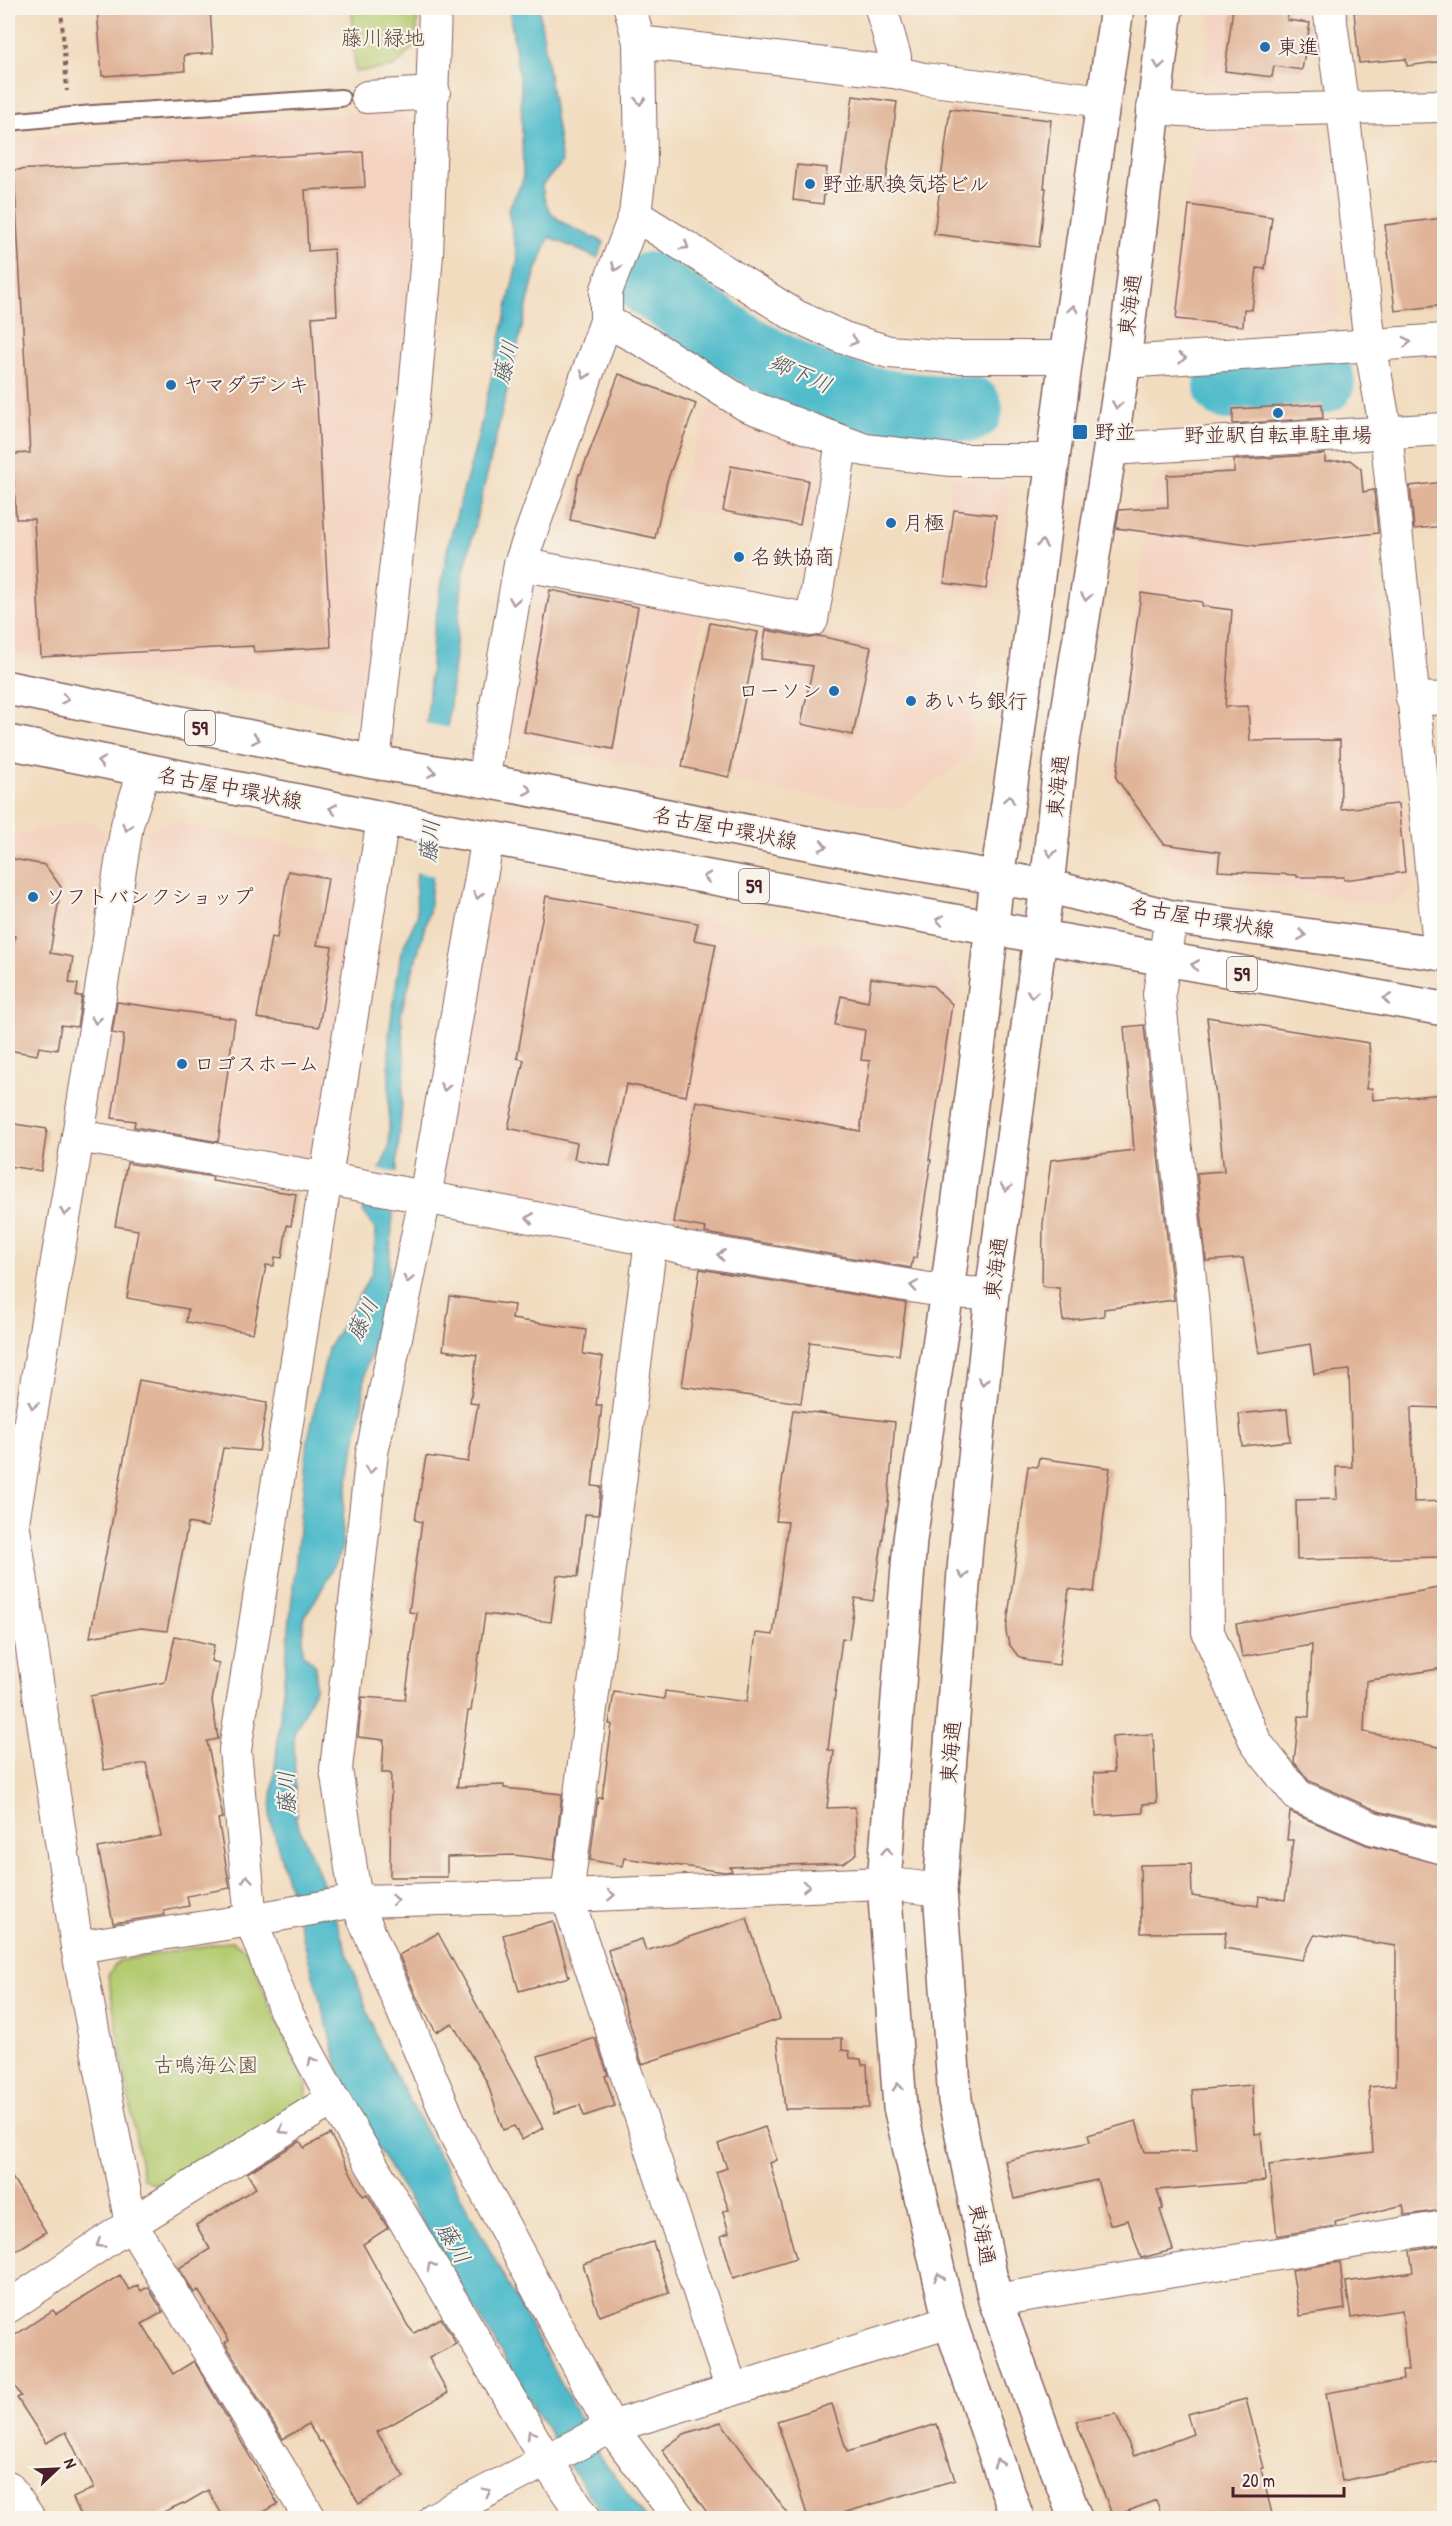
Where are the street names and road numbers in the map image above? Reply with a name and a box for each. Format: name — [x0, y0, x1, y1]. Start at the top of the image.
street label: 東海通 — [1111, 272, 1148, 338]
road number: 59 — [185, 711, 215, 745]
street label: 東海通 — [1040, 753, 1075, 819]
street label: 名古屋中環状線 — [155, 759, 305, 816]
street label: 名古屋中環状線 — [650, 799, 800, 856]
road number: 59 — [739, 869, 769, 903]
street label: 名古屋中環状線 — [1127, 890, 1277, 945]
road number: 59 — [1227, 957, 1257, 991]
street label: 東海通 — [977, 1235, 1014, 1301]
street label: 東海通 — [934, 1720, 967, 1784]
street label: 東海通 — [962, 2200, 1003, 2268]

